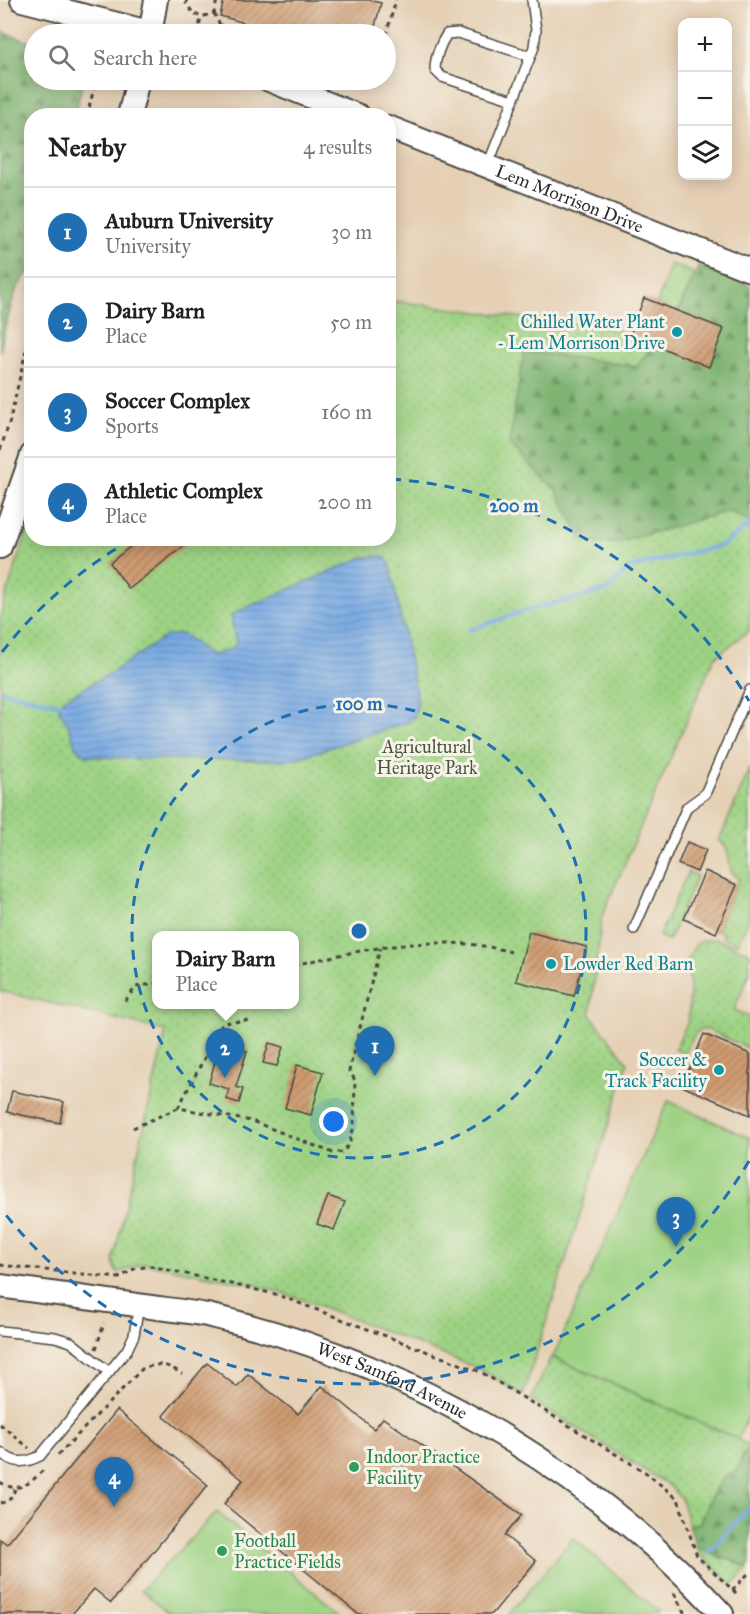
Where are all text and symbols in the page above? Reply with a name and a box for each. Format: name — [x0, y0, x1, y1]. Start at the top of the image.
map controls — [678, 18, 732, 180]
button: + — [678, 18, 732, 72]
search box — [24, 24, 396, 90]
icon: search — [45, 41, 78, 74]
text: Search here — [93, 44, 197, 71]
button: − — [678, 72, 732, 126]
button: layers — [678, 126, 732, 180]
text: Nearby — [48, 131, 126, 163]
text: 4 results — [303, 135, 372, 159]
street label: Lem Morrison Drive — [492, 160, 646, 238]
text: Auburn University — [105, 207, 273, 234]
text: 1 — [64, 220, 71, 244]
text: 30 m — [331, 220, 372, 244]
text: University — [105, 234, 191, 258]
text: Dairy Barn — [105, 297, 205, 324]
text: 2 — [63, 310, 72, 334]
text: 50 m — [330, 310, 372, 334]
place label: Chilled Water Plant - Lem Morrison Drive — [497, 311, 666, 354]
text: Place — [105, 324, 147, 348]
marker: Chilled Water Plant - Lem Morrison Drive — [670, 325, 684, 339]
text: Soccer Complex — [105, 387, 250, 414]
text: 3 — [64, 400, 72, 424]
text: 160 m — [321, 400, 372, 424]
text: Sports — [105, 414, 159, 438]
text: Athletic Complex — [105, 477, 263, 504]
text: 4 — [62, 490, 73, 514]
text: 200 m — [318, 490, 372, 514]
text: 200 m — [490, 495, 539, 517]
text: Place — [105, 504, 147, 528]
text: 100 m — [336, 693, 383, 715]
park label: Agricultural Heritage Park — [377, 736, 478, 780]
centre of rings — [349, 921, 369, 941]
popup — [152, 931, 299, 1009]
text: Dairy Barn — [176, 945, 276, 972]
place label: Lowder Red Barn — [563, 953, 693, 975]
marker: Lowder Red Barn — [544, 957, 558, 971]
text: Place — [176, 972, 218, 996]
pin: 1 — [356, 1026, 394, 1076]
pin: 2 — [206, 1028, 244, 1078]
place label: Soccer & Track Facility — [605, 1049, 708, 1092]
marker: Soccer & Track Facility — [712, 1063, 726, 1077]
your location — [319, 1107, 348, 1136]
pin: 3 — [656, 1198, 696, 1247]
street label: West Samford Avenue — [314, 1337, 471, 1424]
place label: Indoor Practice Facility — [366, 1446, 480, 1489]
pin: 4 — [94, 1458, 134, 1507]
marker: Indoor Practice Facility — [347, 1460, 361, 1474]
place label: Football Practice Fields — [234, 1530, 341, 1573]
marker: Football Practice Fields — [215, 1544, 229, 1558]

